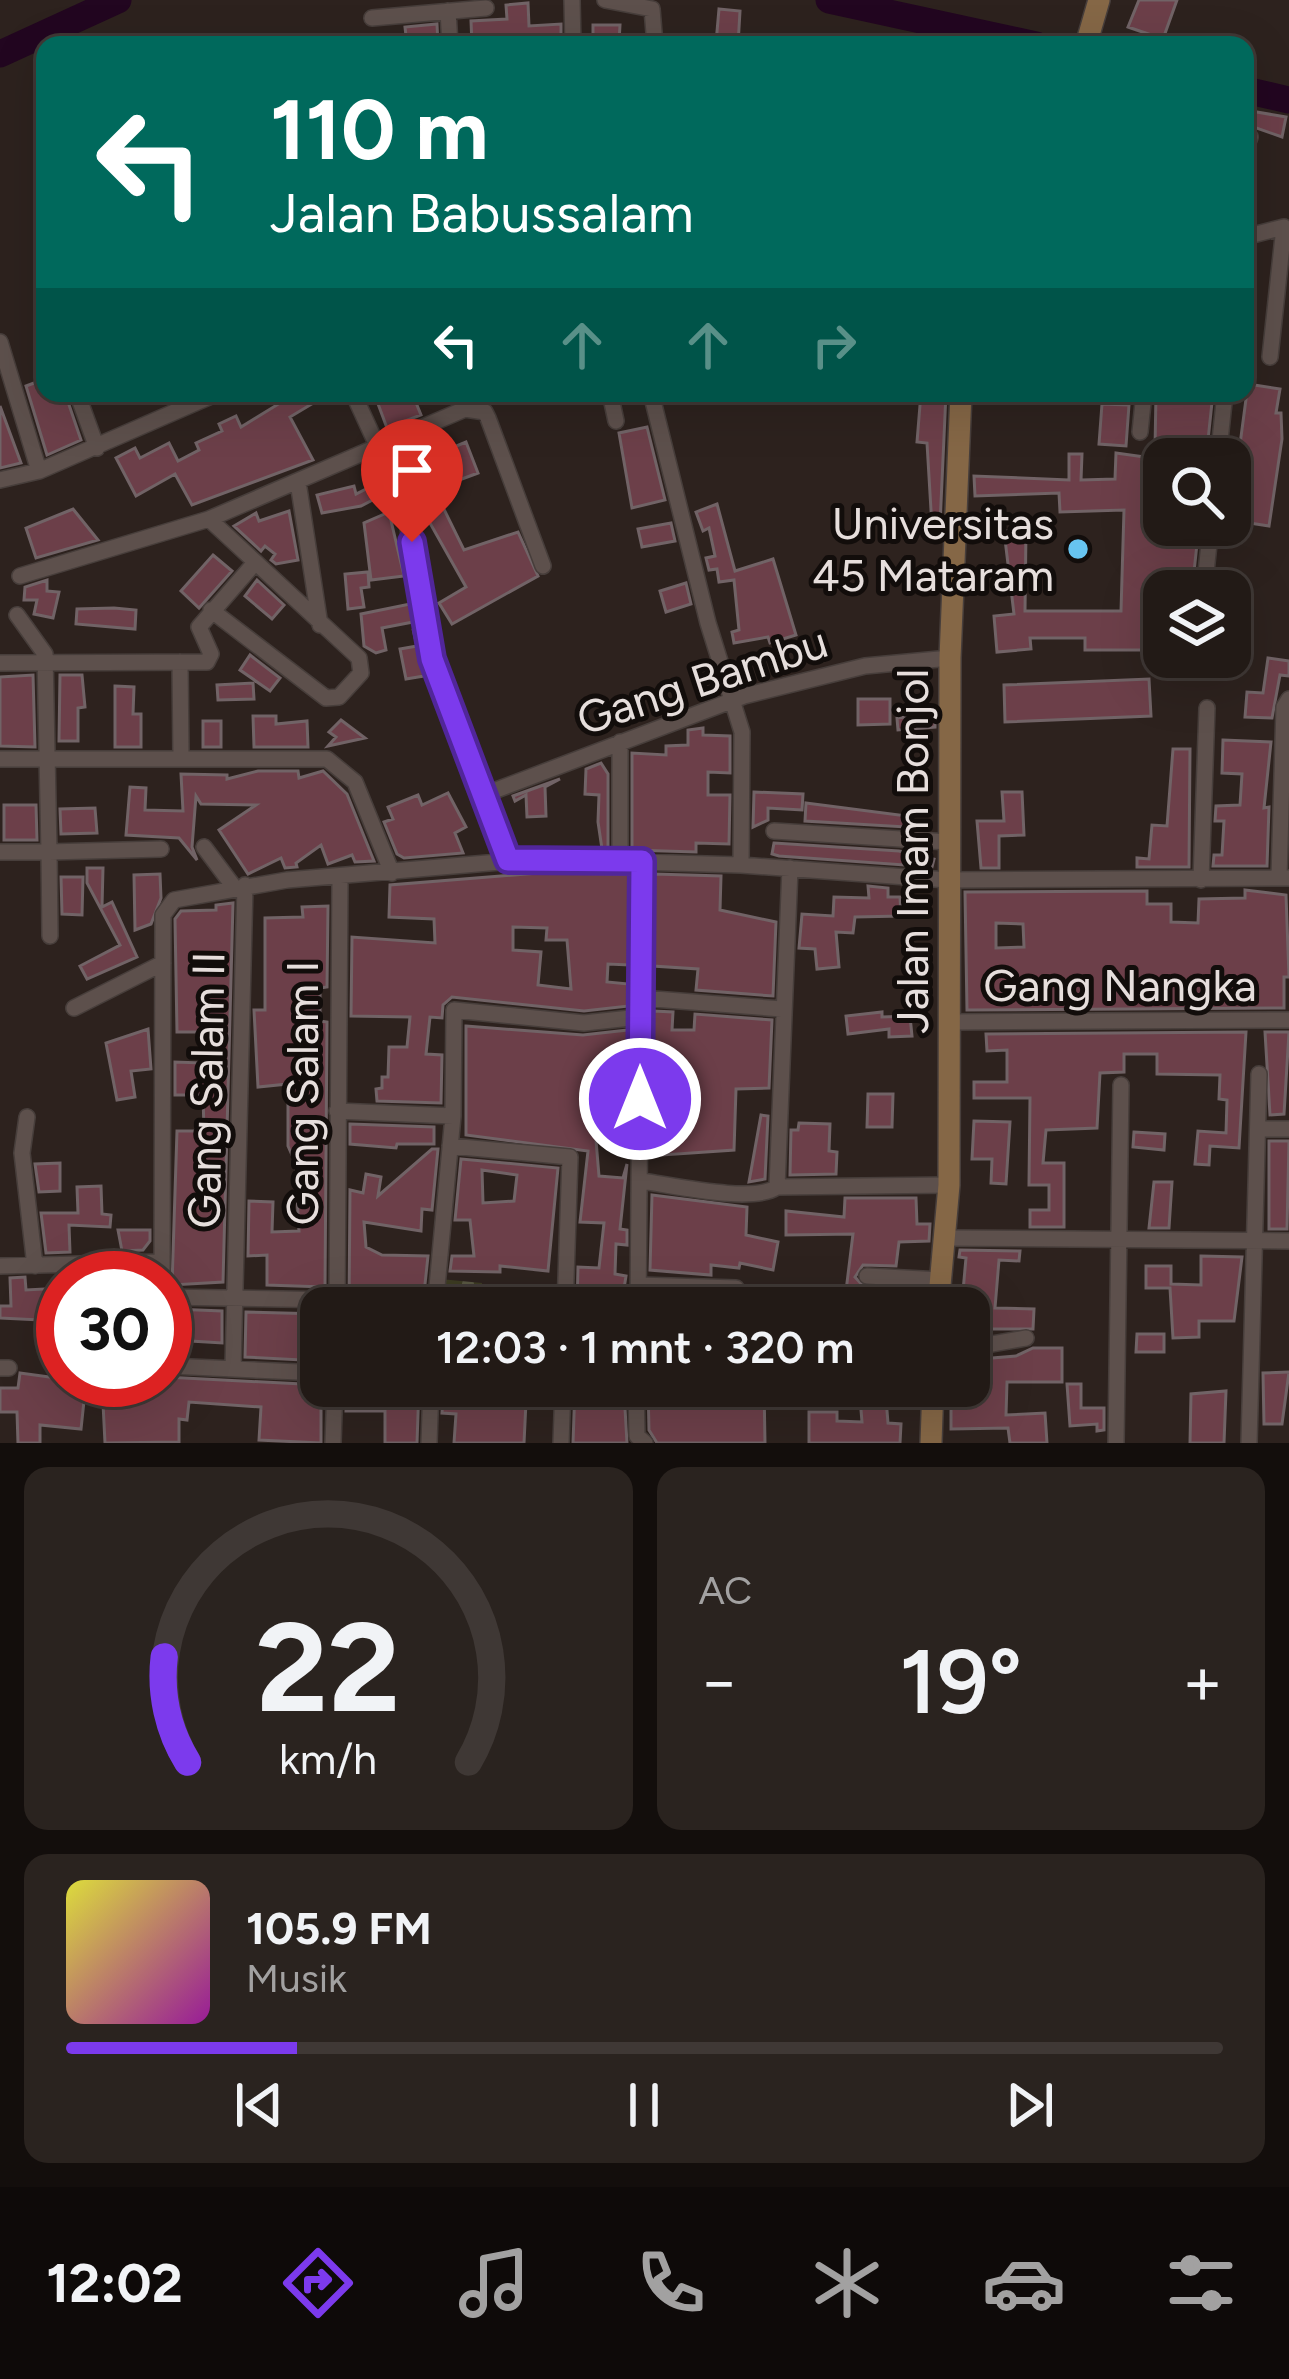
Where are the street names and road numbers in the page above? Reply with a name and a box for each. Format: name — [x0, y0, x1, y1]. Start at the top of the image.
street label: Gang Bambu — [570, 614, 834, 746]
street label: Jalan Imam Bonjol — [885, 669, 939, 1033]
street label: Gang Salam II — [177, 951, 235, 1229]
street label: Gang Nangka — [983, 958, 1257, 1012]
street label: Gang Salam I — [275, 961, 329, 1225]

